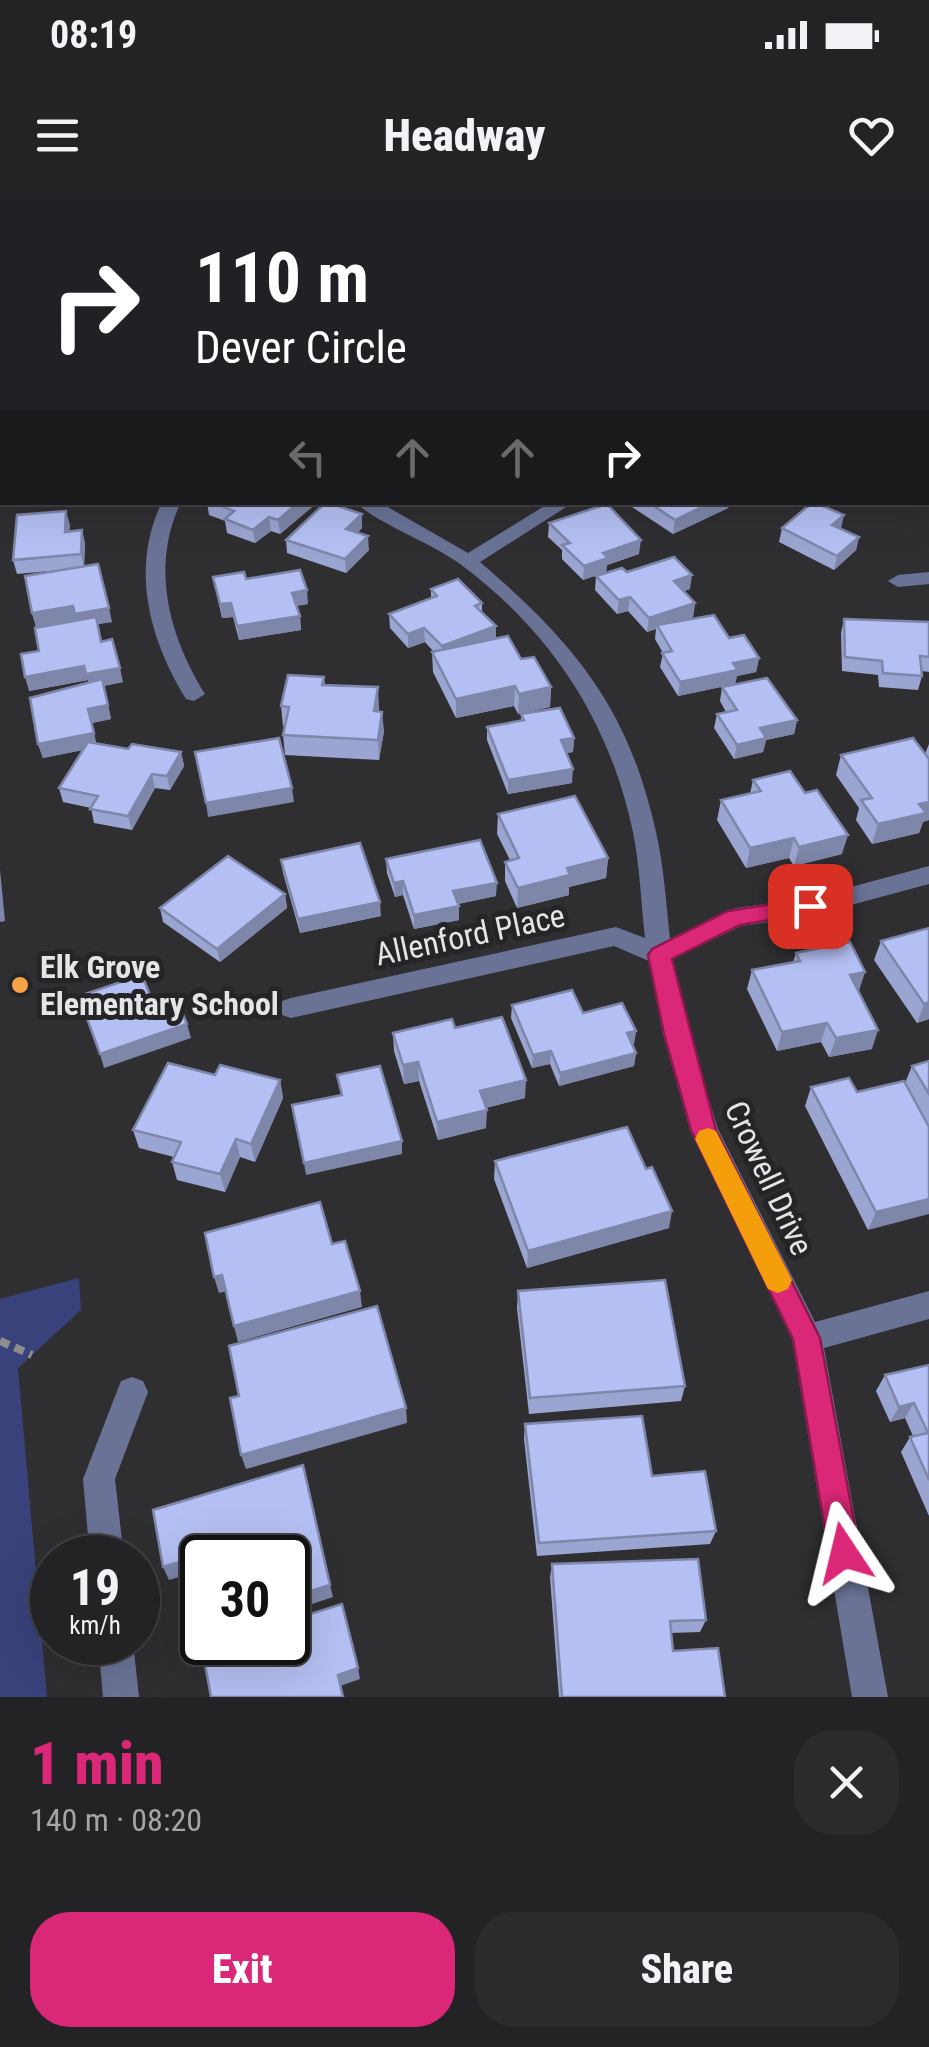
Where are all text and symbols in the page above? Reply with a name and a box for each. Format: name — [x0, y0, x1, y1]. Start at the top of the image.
text: 08:19 — [50, 13, 137, 57]
icon: menu — [30, 108, 85, 163]
icon: heart — [844, 108, 899, 163]
text: Headway — [383, 109, 546, 162]
text: 110 m — [195, 237, 369, 319]
icon: right — [30, 240, 160, 370]
text: Dever Circle — [195, 321, 407, 374]
icon: left — [280, 430, 335, 485]
icon: ahead — [385, 430, 440, 485]
icon: ahead — [490, 430, 545, 485]
icon: right — [595, 430, 650, 485]
pin — [768, 864, 853, 949]
icon: arrive — [783, 879, 838, 934]
street label: Allenford Place — [372, 896, 568, 974]
place label: Elk Grove Elementary School — [40, 948, 279, 1023]
marker: Elk Grove Elementary School — [9, 974, 31, 996]
street label: Crowell Drive — [717, 1095, 821, 1261]
position arrow — [792, 1501, 896, 1605]
speed limit sign: 30 — [180, 1535, 310, 1665]
text: 19 — [70, 1559, 120, 1617]
text: km/h — [69, 1611, 121, 1640]
text: 1 min — [30, 1728, 164, 1799]
button: close — [794, 1730, 899, 1835]
text: 140 m · 08:20 — [30, 1801, 202, 1839]
button: Exit — [30, 1912, 455, 2027]
button: Share — [475, 1912, 899, 2027]

